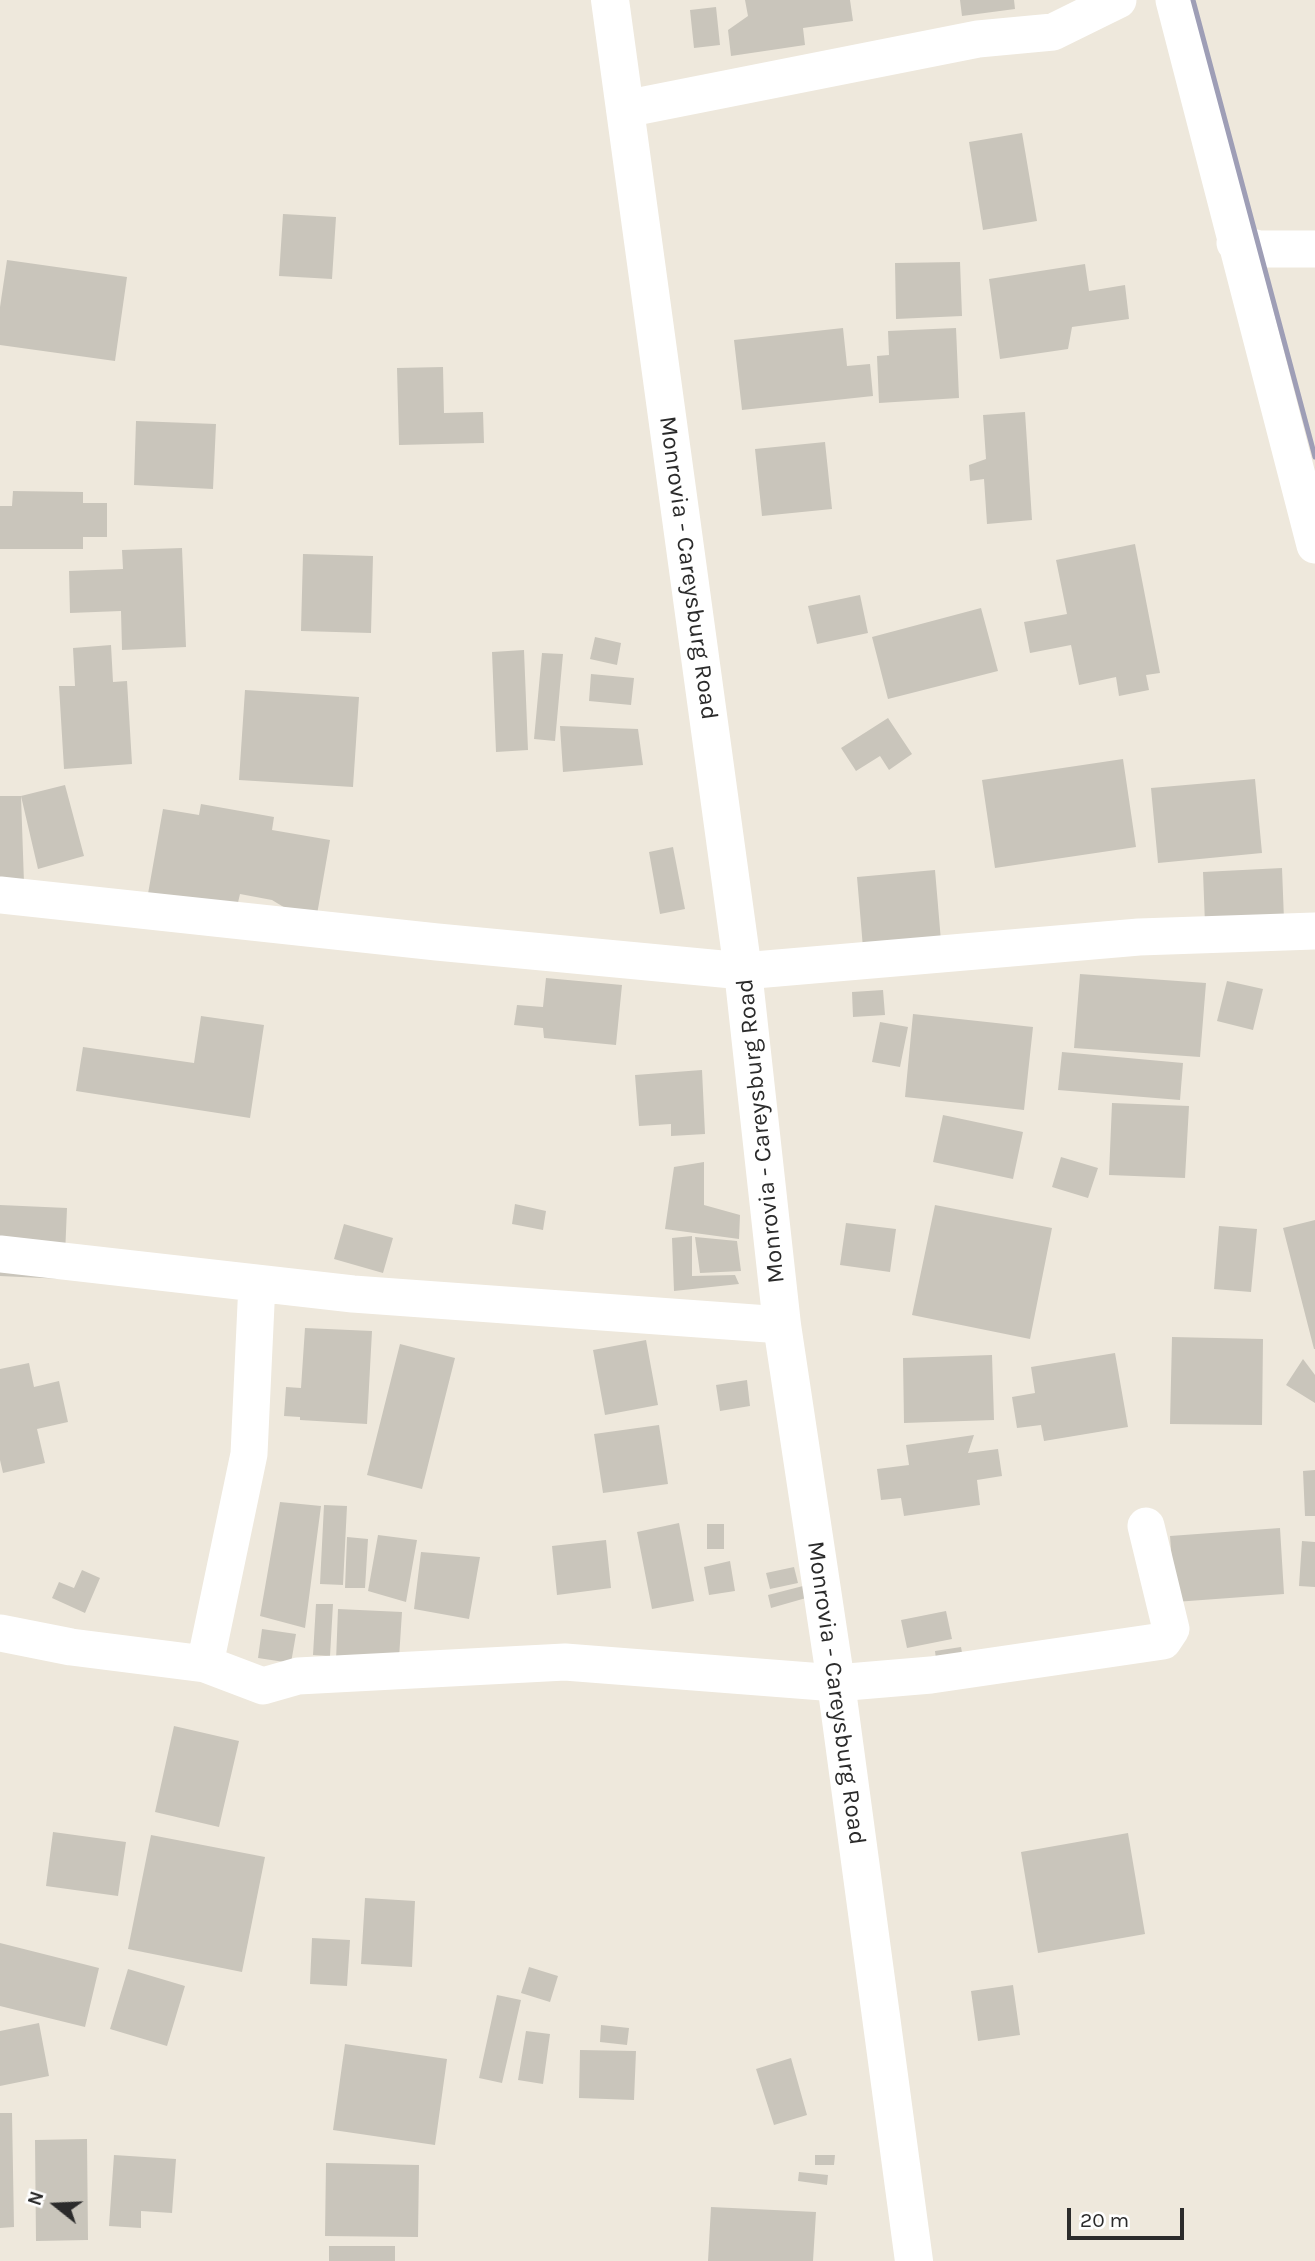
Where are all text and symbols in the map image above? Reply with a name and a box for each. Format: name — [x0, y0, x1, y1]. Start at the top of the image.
street label: Monrovia - Careysburg Road — [652, 414, 724, 722]
street label: Monrovia - Careysburg Road — [731, 977, 791, 1285]
street label: Monrovia - Careysburg Road — [800, 1539, 872, 1847]
north arrow — [21, 2170, 91, 2240]
text: N — [23, 2189, 49, 2208]
scale bar — [1070, 2194, 1187, 2238]
text: 20 m — [1080, 2208, 1129, 2232]

